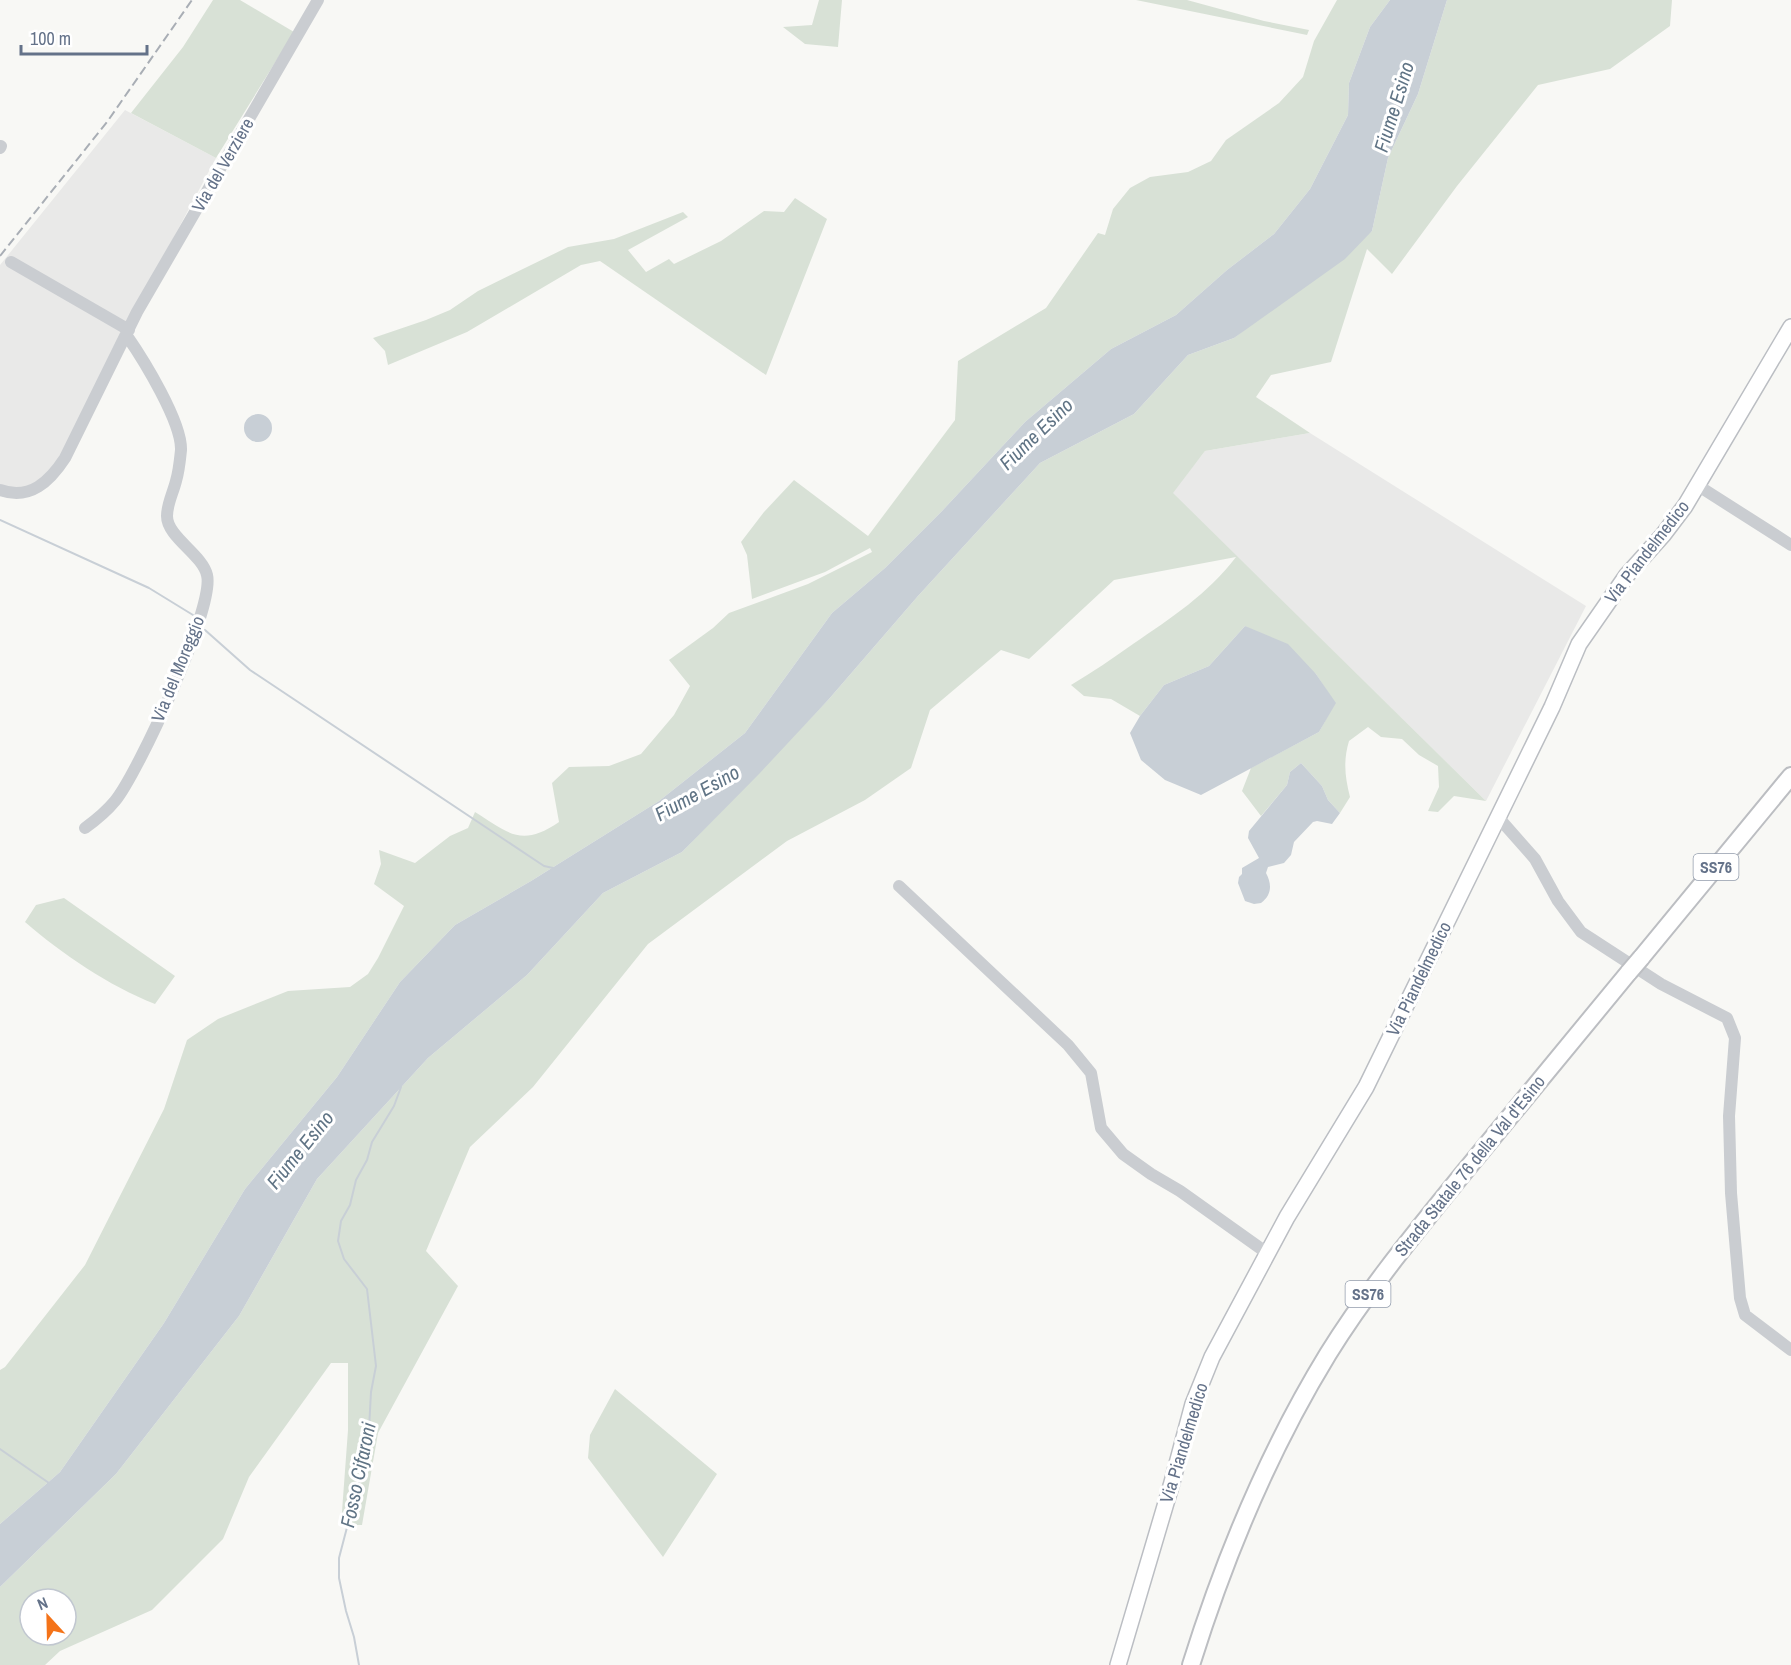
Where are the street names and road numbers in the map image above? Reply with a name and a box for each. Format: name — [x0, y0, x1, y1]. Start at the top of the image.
street label: Via del Verziere — [186, 113, 260, 216]
street label: Via Piandelmedico — [1598, 495, 1695, 608]
street label: Via del Moreggio — [145, 612, 210, 725]
road number: SS76 — [1694, 854, 1738, 880]
street label: Via Piandelmedico — [1380, 917, 1457, 1040]
street label: Strada Statale 76 della Val d'Esino — [1389, 1070, 1551, 1262]
road number: SS76 — [1346, 1281, 1390, 1307]
street label: Via Piandelmedico — [1153, 1380, 1214, 1506]

